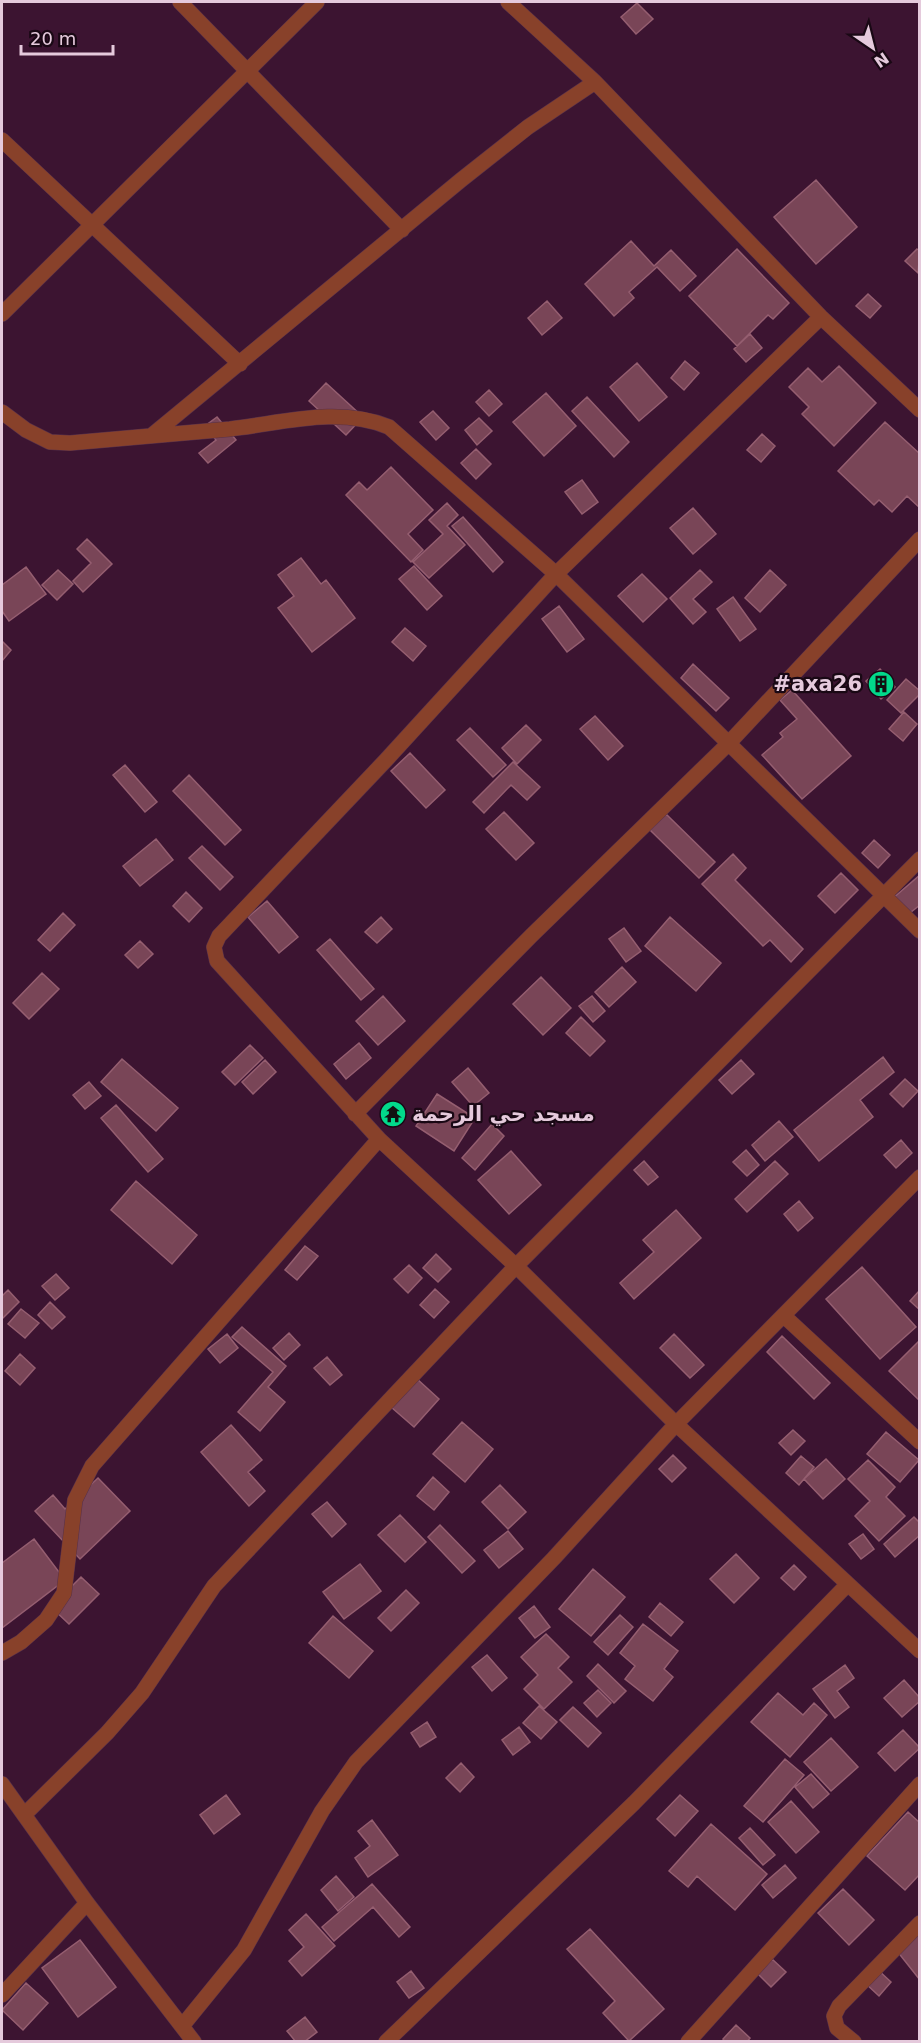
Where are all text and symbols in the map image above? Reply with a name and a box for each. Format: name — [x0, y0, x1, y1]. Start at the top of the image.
scale bar — [21, 18, 112, 56]
north arrow — [843, 18, 903, 78]
text: 20 m — [30, 28, 76, 49]
text: N — [870, 48, 892, 71]
building icon: #axa26 — [866, 669, 896, 699]
place label: #axa26 — [773, 672, 862, 696]
temple icon: مسجد حي الرحمة — [378, 1099, 408, 1129]
place label: مسجد حي الرحمة — [412, 1102, 595, 1126]

